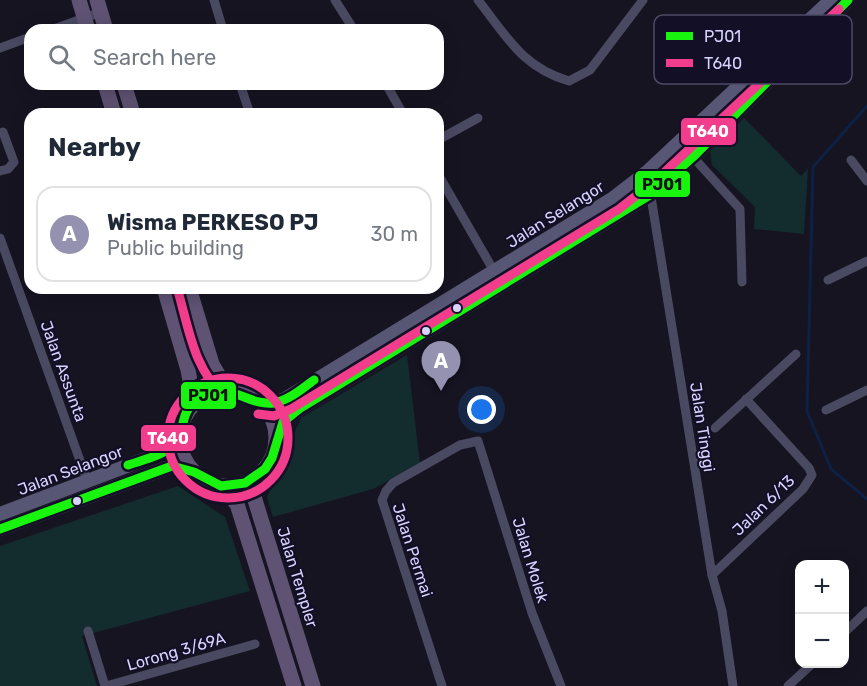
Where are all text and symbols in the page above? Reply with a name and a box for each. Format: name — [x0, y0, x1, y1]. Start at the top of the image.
legend — [654, 15, 852, 84]
search box — [24, 24, 444, 90]
text: PJ01 — [704, 27, 741, 46]
icon: search — [45, 41, 78, 74]
text: Search here — [93, 44, 216, 71]
text: T640 — [704, 54, 742, 73]
line badge: T640 — [680, 117, 737, 146]
text: T640 — [687, 122, 729, 141]
text: Nearby — [48, 132, 141, 163]
line badge: PJ01 — [634, 170, 691, 198]
text: PJ01 — [642, 175, 682, 194]
street label: Jalan Selangor — [503, 177, 608, 252]
text: Wisma PERKESO PJ — [107, 209, 319, 236]
text: A — [62, 222, 77, 246]
text: 30 m — [371, 222, 418, 246]
text: Public building — [107, 236, 244, 260]
unlabelled marker — [451, 302, 463, 314]
street label: Jalan Assunta — [36, 318, 91, 424]
unlabelled marker — [420, 325, 432, 337]
pin: A — [422, 342, 460, 391]
line badge: PJ01 — [180, 381, 237, 410]
street label: Jalan Tinggi — [686, 381, 719, 473]
text: PJ01 — [188, 386, 228, 405]
your location — [467, 395, 496, 424]
line badge: T640 — [140, 424, 197, 452]
text: T640 — [147, 429, 189, 448]
street label: Jalan Selangor — [15, 442, 126, 499]
street label: Jalan 6/13 — [728, 471, 798, 540]
unlabelled marker — [71, 495, 83, 507]
street label: Jalan Permai — [388, 501, 437, 599]
street label: Jalan Molek — [509, 515, 553, 606]
street label: Jalan Templer — [273, 525, 322, 630]
map controls — [795, 560, 849, 668]
button: + — [795, 560, 849, 614]
button: − — [795, 614, 849, 668]
street label: Lorong 3/69A — [125, 628, 228, 675]

